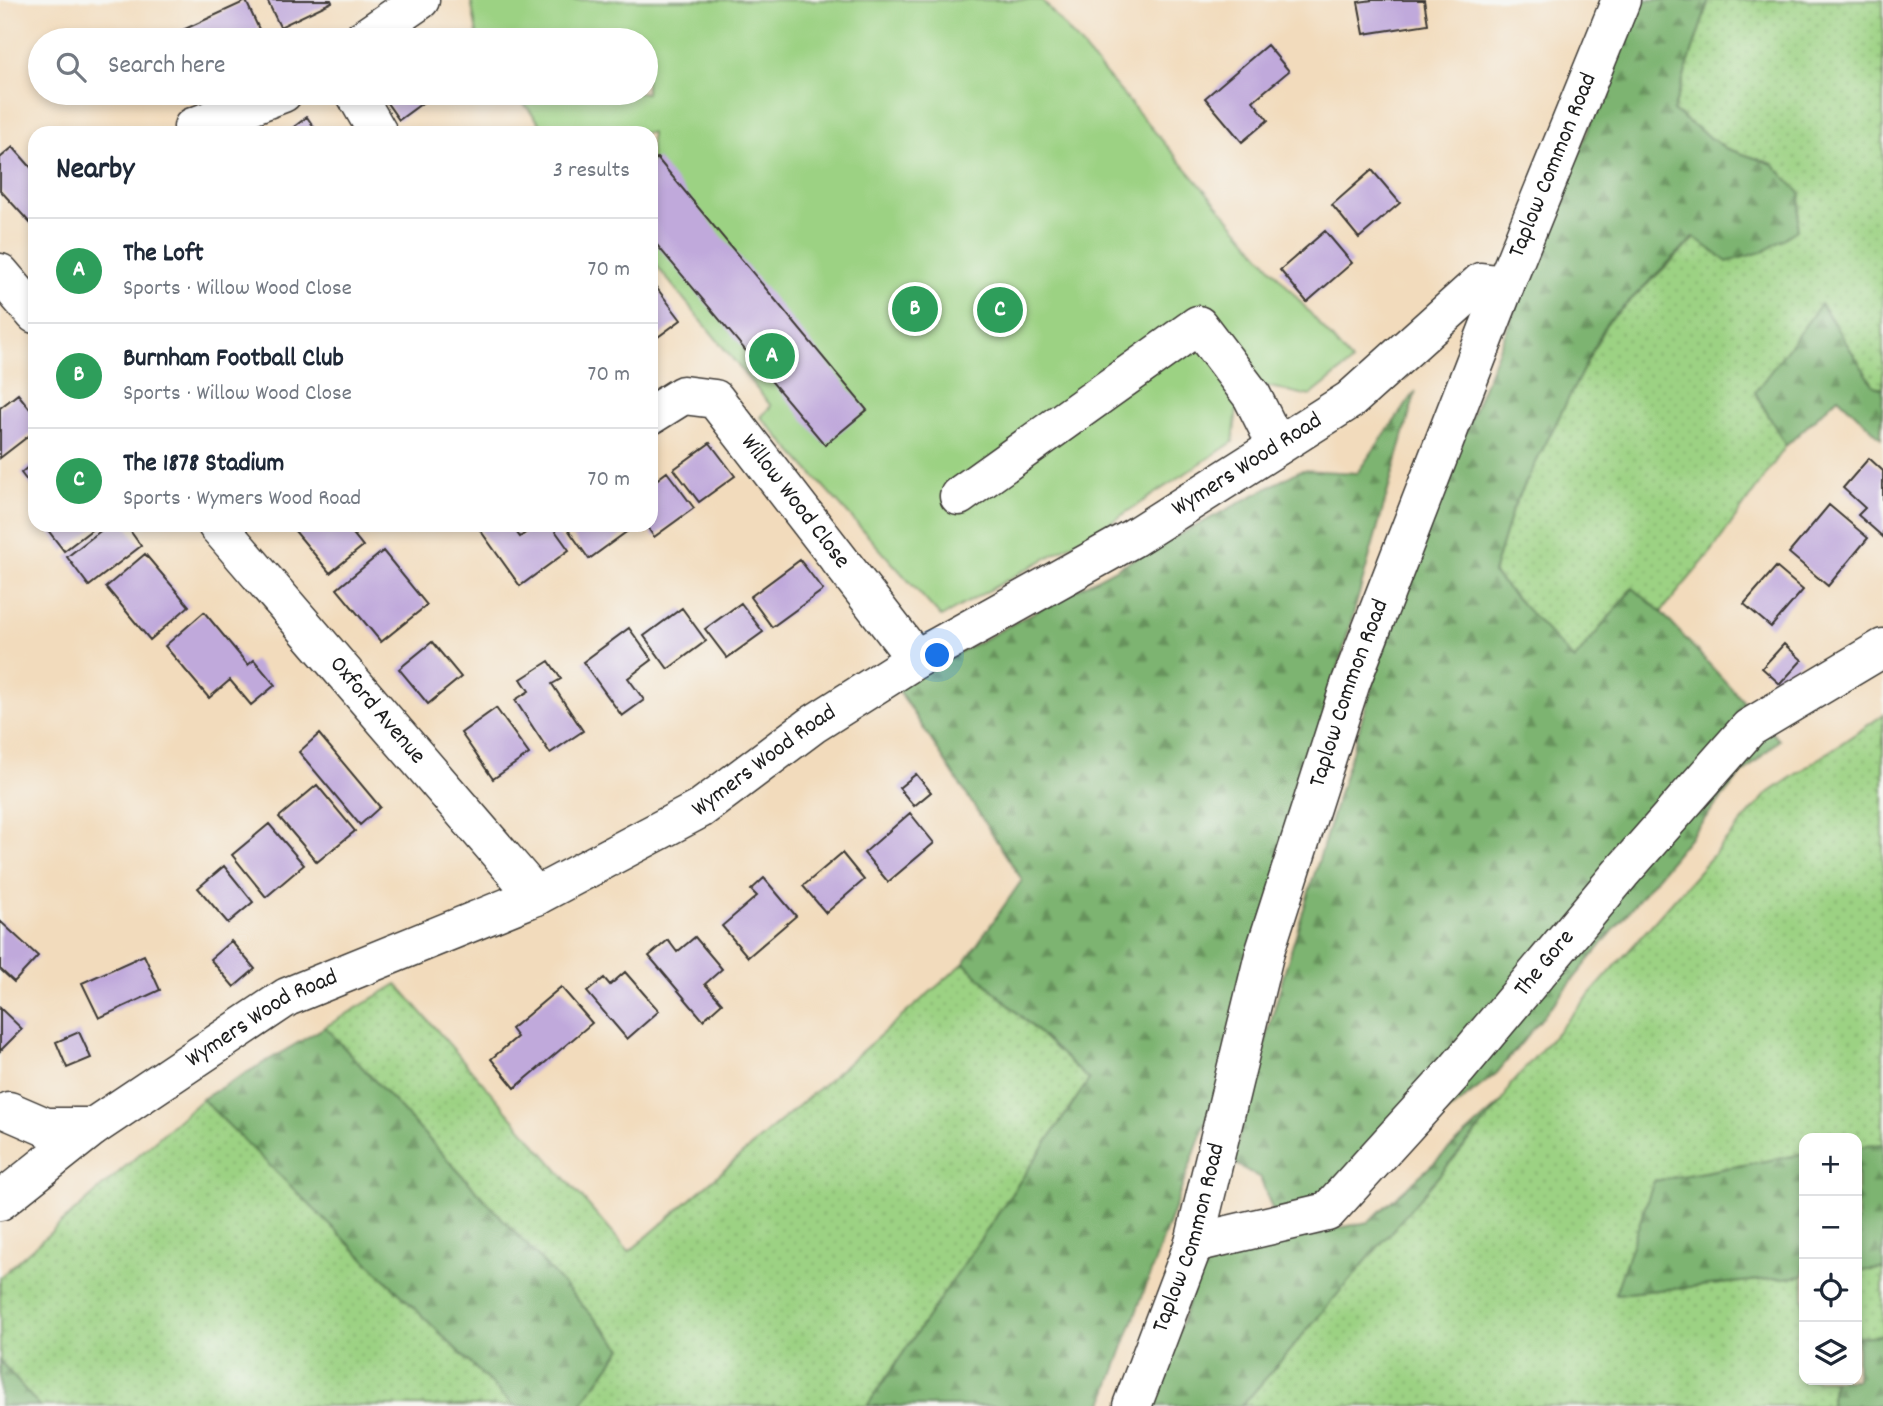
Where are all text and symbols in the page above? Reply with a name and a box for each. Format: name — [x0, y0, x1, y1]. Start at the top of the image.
search box — [28, 28, 658, 105]
icon: search — [52, 48, 90, 86]
text: Search here — [108, 48, 226, 85]
street label: Taplow Common Road — [1501, 68, 1606, 263]
text: Nearby — [56, 150, 134, 193]
text: 3 results — [553, 155, 630, 188]
text: The Loft — [123, 236, 204, 273]
text: A — [73, 254, 85, 287]
text: 70 m — [588, 254, 630, 287]
text: Sports · Willow Wood Close — [123, 273, 352, 306]
pin: B — [892, 283, 938, 335]
pin: C — [977, 284, 1023, 336]
pin: A — [749, 330, 795, 382]
text: Burnham Football Club — [123, 341, 344, 378]
text: B — [74, 359, 84, 392]
text: 70 m — [588, 359, 630, 392]
text: Sports · Willow Wood Close — [123, 378, 352, 411]
street label: Wymers Wood Road — [1166, 405, 1329, 526]
street label: Willow Wood Close — [731, 427, 858, 576]
text: The 1878 Stadium — [123, 446, 284, 483]
text: C — [73, 464, 85, 497]
text: 70 m — [588, 464, 630, 497]
text: Sports · Wymers Wood Road — [123, 483, 361, 516]
street label: Taplow Common Road — [1301, 595, 1398, 792]
your location — [920, 638, 954, 672]
street label: Oxford Avenue — [320, 649, 433, 772]
street label: Wymers Wood Road — [685, 697, 843, 826]
street label: The Gore — [1507, 923, 1583, 1005]
street label: Wymers Wood Road — [179, 961, 343, 1077]
map controls — [1799, 1133, 1862, 1385]
button: + — [1799, 1133, 1862, 1196]
street label: Taplow Common Road — [1144, 1140, 1235, 1338]
button: − — [1799, 1196, 1862, 1259]
button: locate — [1799, 1259, 1862, 1322]
button: layers — [1799, 1322, 1862, 1385]

